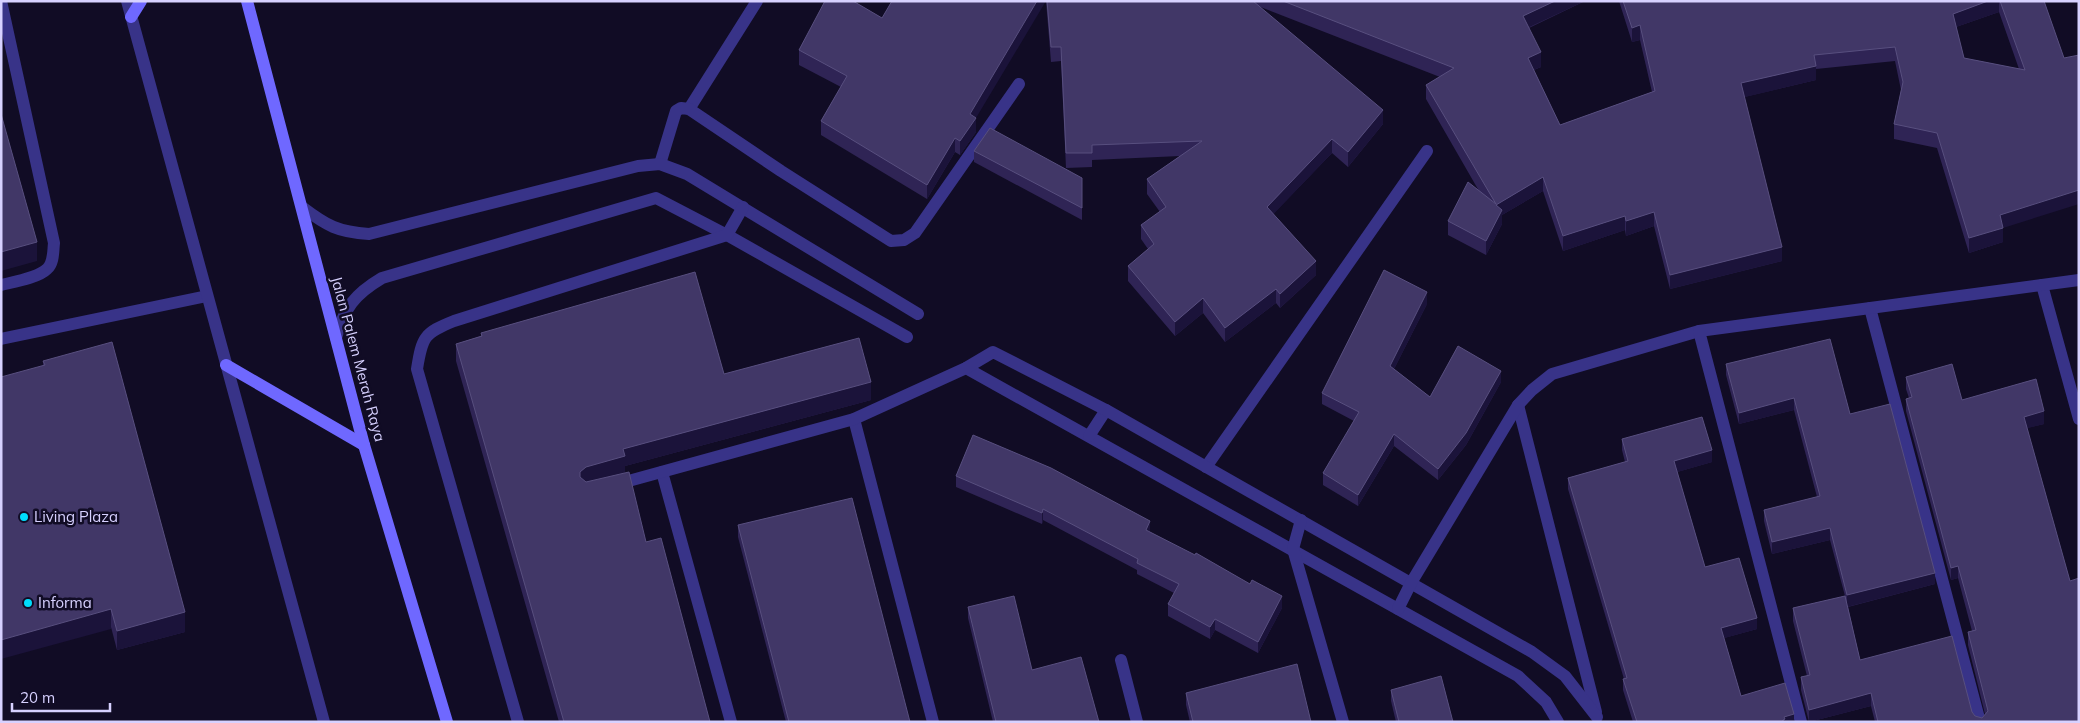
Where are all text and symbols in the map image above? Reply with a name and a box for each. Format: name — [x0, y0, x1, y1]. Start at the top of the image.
street label: Jalan Palem Merah Raya — [327, 274, 390, 444]
place label: Living Plaza — [34, 507, 118, 526]
marker: Living Plaza — [18, 511, 30, 523]
place label: Informa — [38, 593, 92, 612]
marker: Informa — [22, 597, 34, 609]
scale bar — [12, 680, 110, 712]
text: 20 m — [20, 688, 55, 707]

